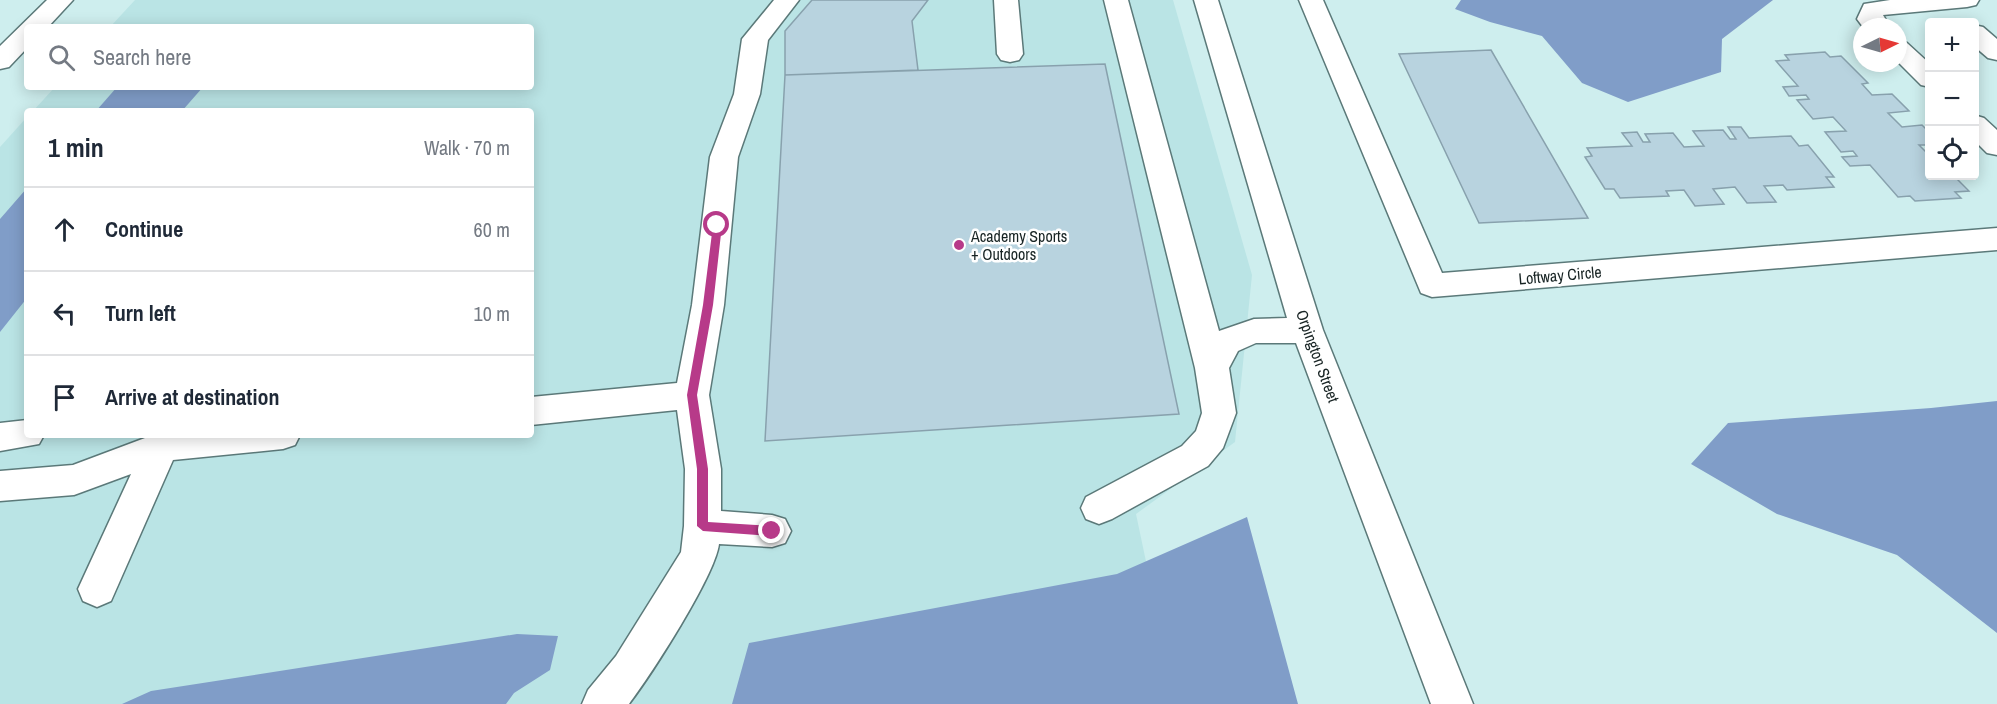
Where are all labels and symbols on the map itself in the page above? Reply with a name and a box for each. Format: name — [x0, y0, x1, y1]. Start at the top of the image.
north arrow — [1853, 18, 1907, 72]
route start — [703, 211, 729, 237]
place label: Academy Sports + Outdoors — [970, 225, 1067, 265]
marker: Academy Sports + Outdoors — [952, 238, 966, 252]
street label: Loftway Circle — [1518, 260, 1602, 290]
street label: Orpington Street — [1291, 307, 1345, 406]
route end — [758, 517, 784, 543]

